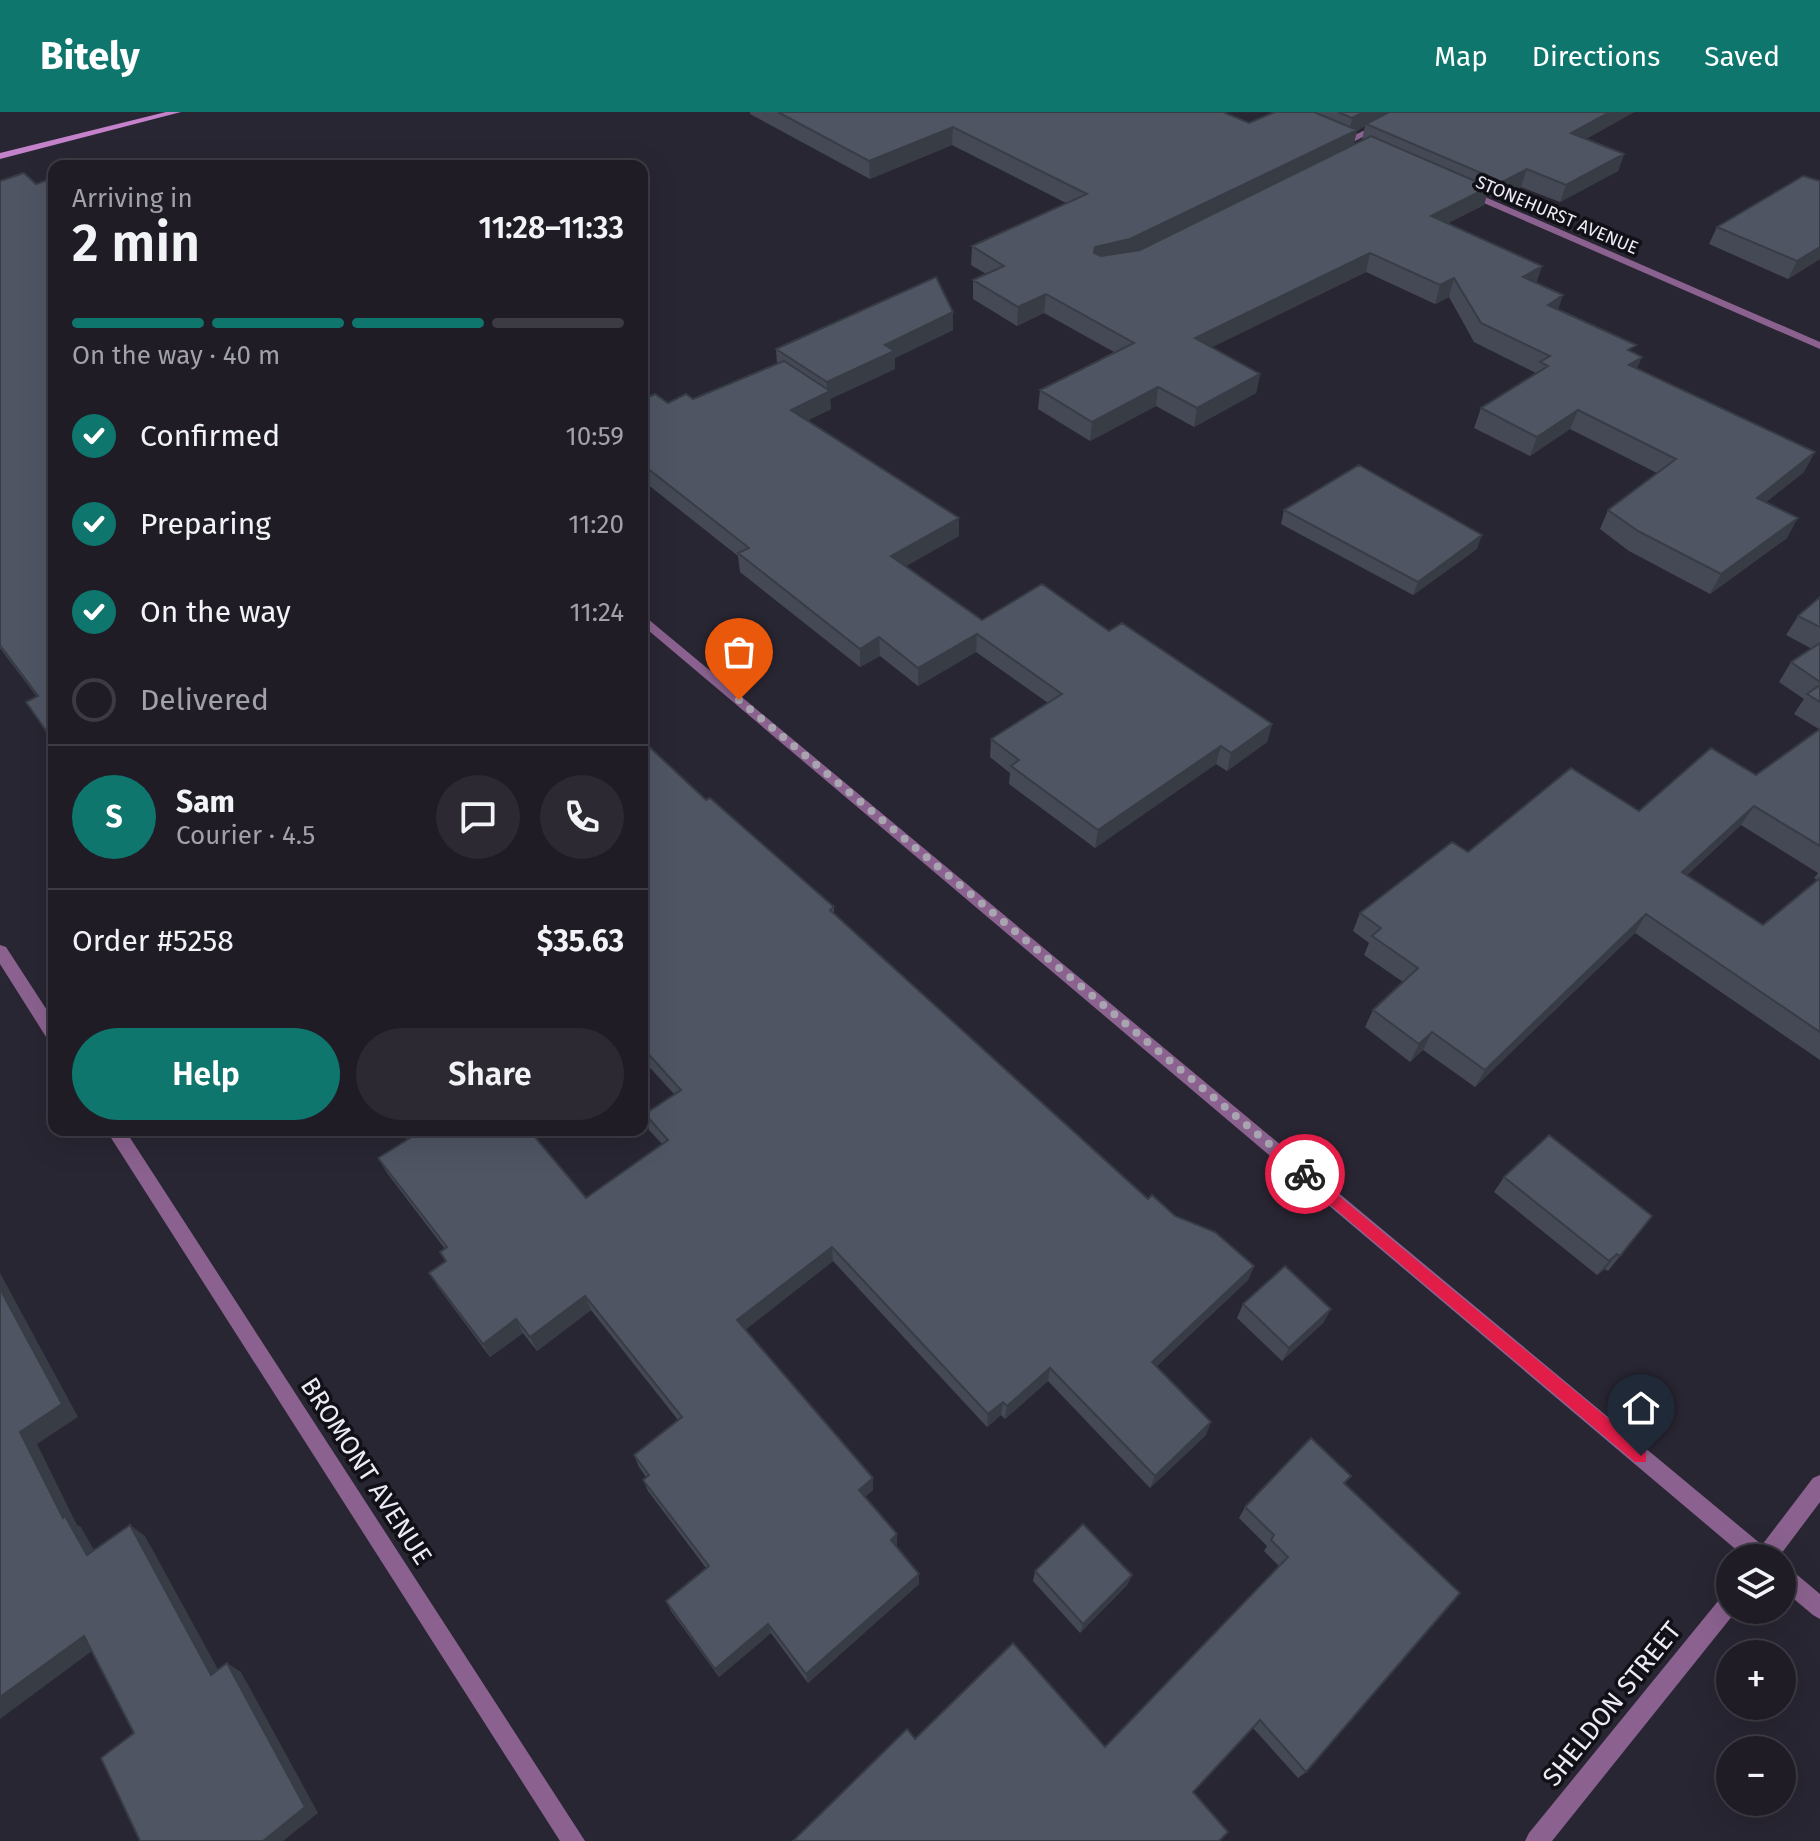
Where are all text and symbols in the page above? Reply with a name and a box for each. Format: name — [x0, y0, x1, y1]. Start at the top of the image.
text: Bitely — [40, 33, 140, 79]
text: Map — [1434, 40, 1488, 73]
text: Directions — [1532, 40, 1660, 73]
text: Saved — [1704, 40, 1780, 73]
street label: STONEHURST AVENUE — [1472, 171, 1642, 259]
text: Arriving in — [72, 183, 193, 214]
text: 11:28–11:33 — [479, 210, 624, 246]
text: 2 min — [72, 212, 200, 275]
text: On the way · 40 m — [72, 340, 280, 371]
icon: check — [72, 414, 116, 458]
text: Confirmed — [140, 418, 280, 454]
text: 10:59 — [566, 421, 624, 452]
icon: check — [72, 502, 116, 546]
text: Preparing — [140, 506, 271, 542]
text: 11:20 — [568, 509, 624, 540]
icon: check — [72, 590, 116, 634]
text: On the way — [140, 594, 291, 630]
text: 11:24 — [570, 597, 624, 628]
pin — [705, 618, 773, 700]
icon: bag — [717, 630, 761, 674]
text: Delivered — [140, 682, 269, 718]
button: chat — [436, 775, 520, 859]
button: phone — [540, 775, 624, 859]
text: Sam — [176, 784, 235, 820]
text: S — [105, 799, 123, 835]
text: Courier · 4.5 — [176, 820, 315, 851]
text: Order #5258 — [72, 923, 234, 959]
text: $35.63 — [537, 923, 624, 959]
button: Help — [72, 1028, 340, 1120]
button: Share — [356, 1028, 624, 1120]
courier — [1265, 1134, 1345, 1214]
icon: bike — [1283, 1152, 1327, 1196]
street label: BROMONT AVENUE — [294, 1372, 438, 1570]
pin — [1607, 1374, 1675, 1456]
icon: home — [1619, 1386, 1663, 1430]
map controls — [1716, 1544, 1796, 1816]
button: layers — [1716, 1544, 1796, 1624]
street label: SHELDON STREET — [1536, 1615, 1688, 1792]
button: + — [1716, 1640, 1796, 1720]
button: − — [1716, 1736, 1796, 1816]

